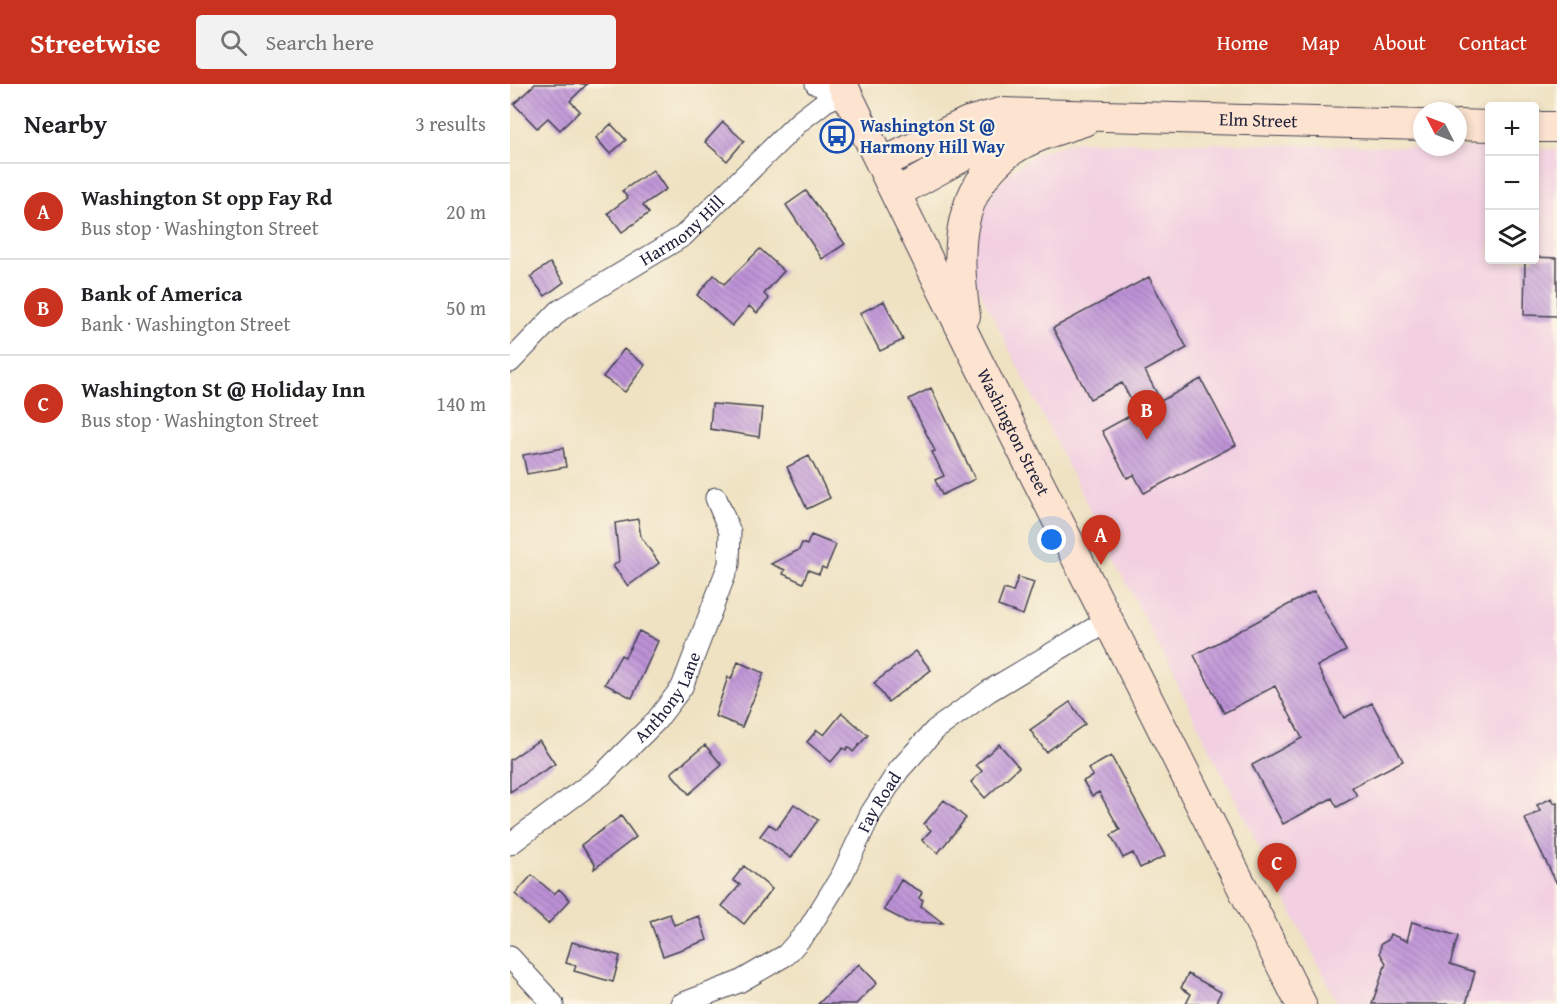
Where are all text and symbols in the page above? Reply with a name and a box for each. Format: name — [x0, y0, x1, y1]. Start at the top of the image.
search box — [196, 15, 616, 69]
text: Streetwise — [30, 22, 160, 63]
icon: search — [217, 26, 250, 59]
text: Search here — [265, 26, 374, 58]
text: Home — [1217, 27, 1268, 58]
text: Map — [1301, 27, 1340, 58]
text: About — [1373, 27, 1426, 58]
text: Contact — [1459, 27, 1527, 58]
north arrow — [1413, 102, 1467, 156]
map controls — [1485, 102, 1539, 264]
button: + — [1485, 102, 1539, 156]
text: Nearby — [24, 104, 107, 143]
street label: Elm Street — [1219, 105, 1299, 134]
text: 3 results — [415, 109, 486, 138]
place label: Washington St @ Harmony Hill Way — [860, 112, 1006, 160]
bus stop icon: Washington St @ Harmony Hill Way — [819, 118, 855, 154]
button: − — [1485, 156, 1539, 210]
text: Washington St opp Fay Rd — [81, 181, 332, 213]
street label: Harmony Hill — [634, 189, 730, 272]
text: A — [37, 197, 50, 226]
text: 20 m — [446, 197, 486, 226]
button: layers — [1485, 210, 1539, 264]
text: Bus stop · Washington Street — [81, 213, 319, 242]
text: Bank of America — [81, 277, 243, 309]
text: B — [37, 293, 50, 322]
text: 50 m — [446, 293, 486, 322]
text: Bank · Washington Street — [81, 309, 290, 338]
street label: Washington Street — [970, 363, 1058, 501]
text: Washington St @ Holiday Inn — [81, 373, 365, 405]
text: C — [38, 389, 49, 418]
text: 140 m — [436, 389, 486, 418]
pin: B — [1128, 390, 1166, 440]
text: Bus stop · Washington Street — [81, 405, 319, 434]
pin: A — [1082, 516, 1120, 565]
your location — [1037, 525, 1066, 554]
street label: Anthony Lane — [628, 648, 707, 749]
street label: Fay Road — [850, 766, 908, 837]
pin: C — [1258, 844, 1296, 893]

